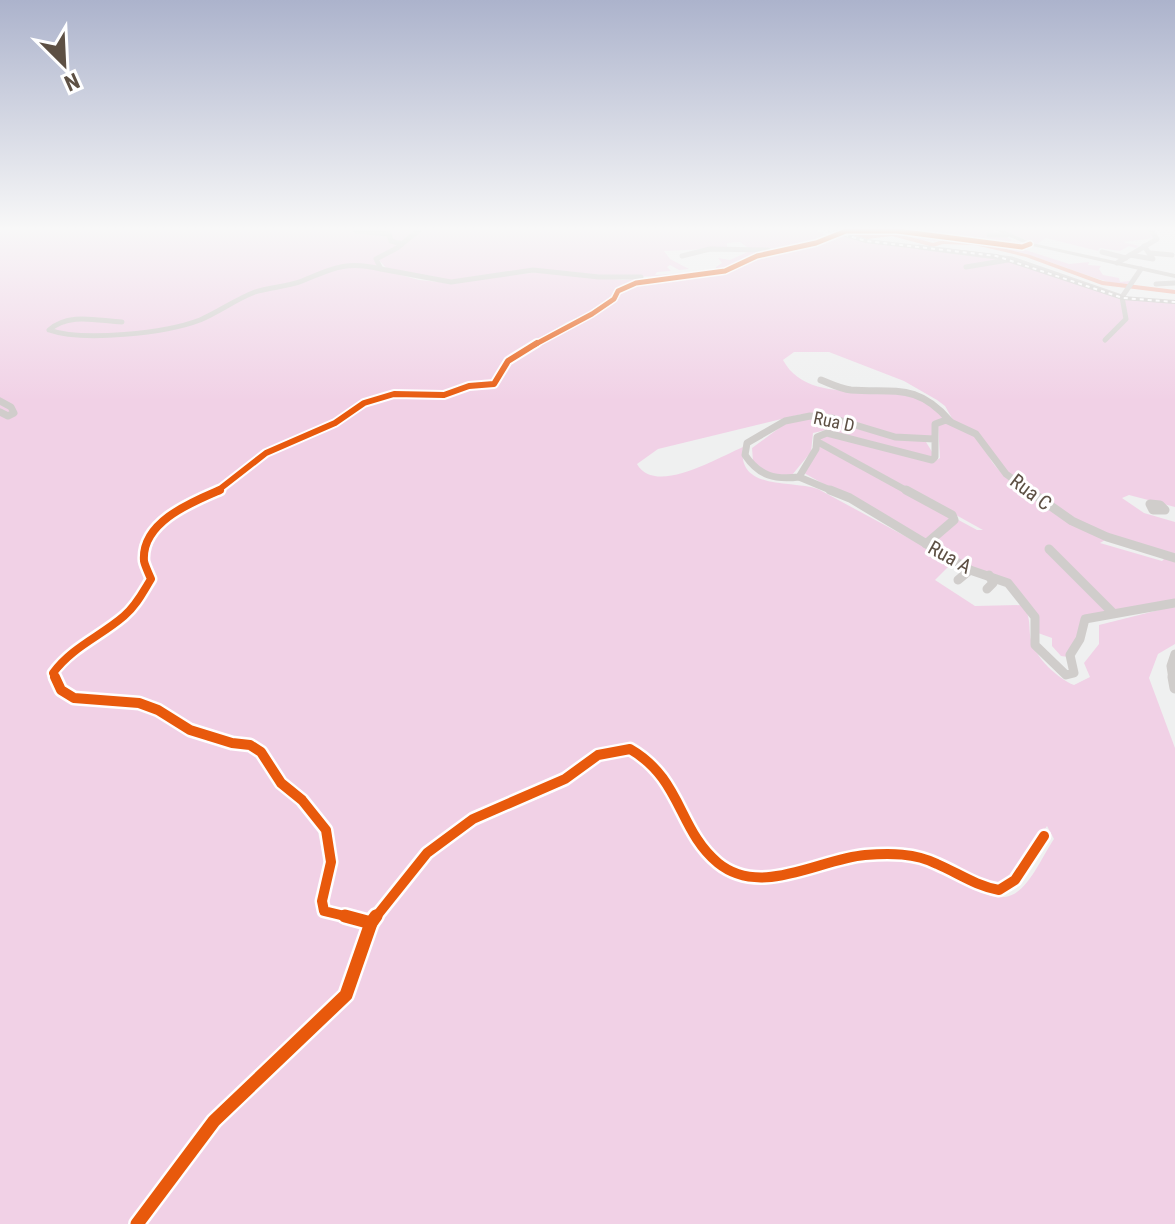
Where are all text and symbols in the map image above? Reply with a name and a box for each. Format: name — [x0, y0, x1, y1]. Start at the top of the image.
north arrow — [24, 24, 104, 104]
text: N — [61, 68, 83, 96]
street label: Rua D — [812, 407, 856, 436]
street label: Rua C — [1005, 469, 1057, 515]
street label: Rua A — [924, 535, 976, 579]

